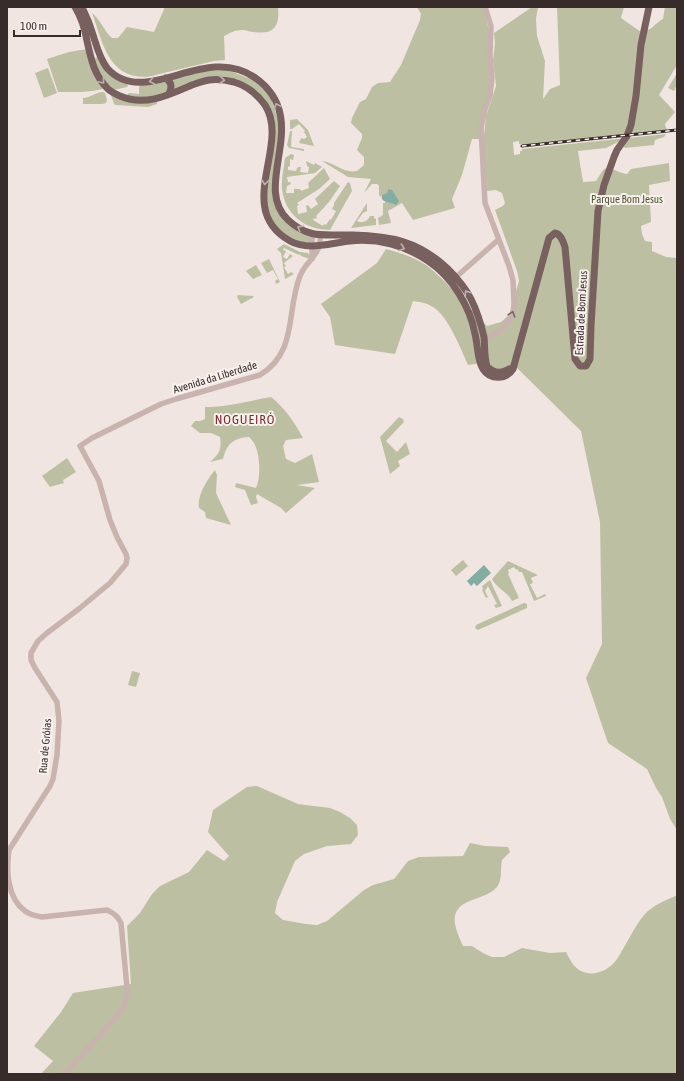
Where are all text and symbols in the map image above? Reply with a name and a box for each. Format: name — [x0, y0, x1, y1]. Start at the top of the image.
scale bar — [14, 12, 80, 38]
text: 100 m — [20, 19, 47, 33]
one-way arrow — [219, 76, 225, 85]
one-way arrow — [97, 77, 104, 84]
one-way arrow — [149, 77, 155, 85]
one-way arrow — [274, 103, 282, 111]
one-way arrow — [261, 179, 270, 185]
park label: Parque Bom Jesus — [591, 193, 663, 205]
one-way arrow — [297, 226, 304, 233]
one-way arrow — [398, 243, 405, 251]
street label: Estrada de Bom Jesus — [573, 270, 589, 356]
one-way arrow — [465, 290, 472, 297]
one-way arrow — [507, 311, 516, 318]
street label: Avenida da Liberdade — [172, 359, 258, 395]
district label: NOGUEIRÓ — [215, 412, 275, 427]
street label: Rua de Gróias — [37, 718, 53, 774]

